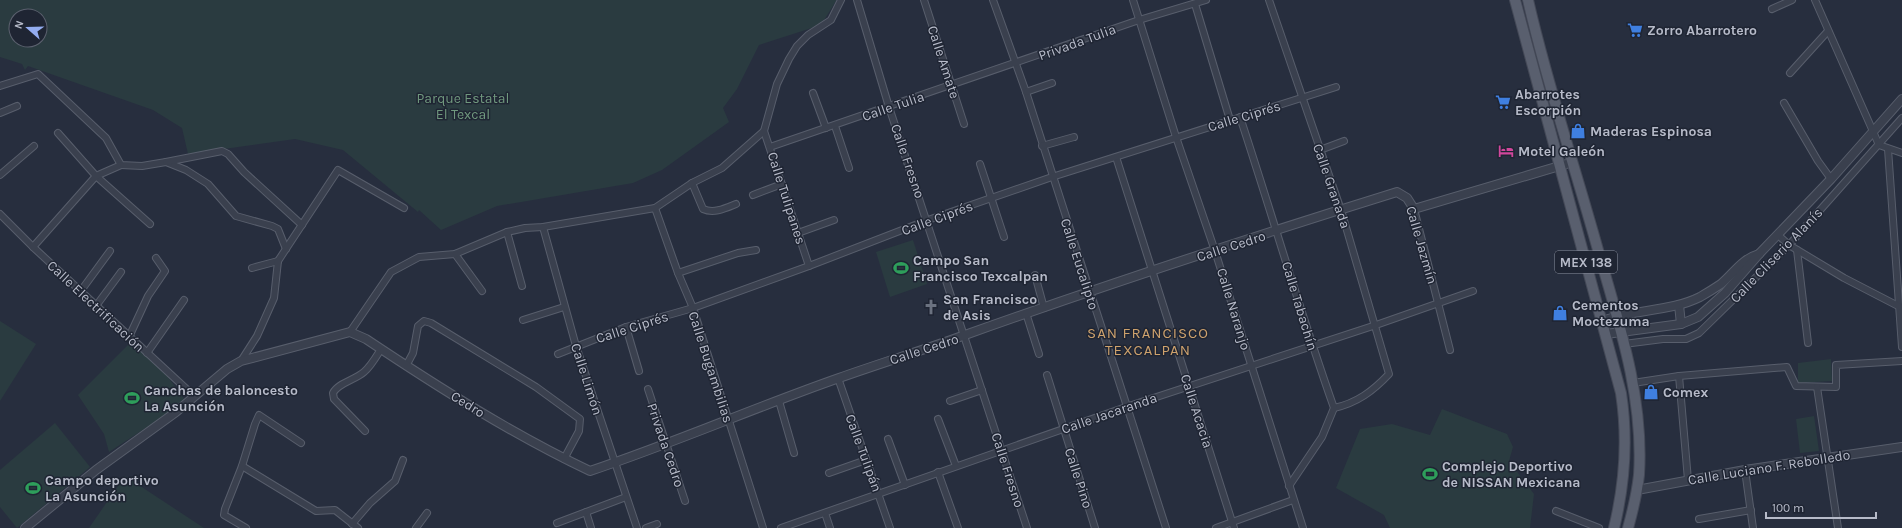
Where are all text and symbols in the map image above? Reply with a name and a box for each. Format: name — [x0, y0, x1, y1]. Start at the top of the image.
north arrow — [8, 8, 48, 48]
text: N — [12, 19, 27, 31]
street label: Privada Tulia — [1036, 21, 1118, 64]
supermarket icon: Zorro Abarrotero — [1626, 21, 1644, 39]
place label: Zorro Abarrotero — [1647, 22, 1757, 39]
street label: Calle Amate — [924, 23, 963, 101]
place label: Abarrotes Escorpión — [1515, 86, 1581, 119]
street label: Calle Tulia — [860, 88, 927, 125]
park label: Parque Estatal El Texcal — [417, 90, 509, 123]
supermarket icon: Abarrotes Escorpión — [1494, 93, 1512, 111]
street label: Calle Ciprés — [1206, 97, 1283, 136]
street label: Calle Fresno — [887, 122, 928, 201]
shop icon: Maderas Espinosa — [1569, 122, 1587, 140]
place label: Maderas Espinosa — [1590, 123, 1712, 140]
street label: Calle Granada — [1309, 142, 1354, 231]
hotel icon: Motel Galeón — [1497, 142, 1515, 160]
place label: Motel Galeón — [1518, 143, 1605, 160]
street label: Calle Tulipanes — [764, 150, 809, 246]
street label: Calle Ciprés — [899, 198, 975, 239]
street label: Calle Jazmín — [1402, 204, 1441, 286]
street label: Calle Cliserio Alanís — [1727, 204, 1826, 306]
street label: Calle Eucalipto — [1057, 216, 1102, 312]
street label: Calle Cedro — [1195, 227, 1268, 266]
road number: MEX 138 — [1555, 251, 1617, 273]
place label: Campo San Francisco Texcalpan — [913, 252, 1048, 285]
street label: Calle Electrificación — [44, 257, 148, 356]
sports icon: Campo San Francisco Texcalpan — [892, 259, 910, 277]
street label: Calle Tabachín — [1278, 259, 1321, 353]
street label: Calle Naranjo — [1213, 266, 1254, 352]
place label: San Francisco de Asis — [943, 291, 1037, 324]
place label: Cementos Moctezuma — [1572, 297, 1650, 330]
church icon: San Francisco de Asis — [922, 298, 940, 316]
shop icon: Cementos Moctezuma — [1551, 304, 1569, 322]
street label: Calle Ciprés — [594, 308, 671, 347]
street label: Calle Bugambilias — [684, 309, 737, 425]
district label: SAN FRANCISCO TEXCALPAN — [1087, 324, 1209, 359]
street label: Calle Cedro — [888, 330, 961, 369]
street label: Calle Limón — [567, 341, 606, 417]
street label: Calle Acacia — [1177, 372, 1216, 450]
place label: Canchas de baloncesto La Asunción — [144, 382, 298, 415]
shop icon: Comex — [1642, 383, 1660, 401]
place label: Comex — [1663, 384, 1708, 401]
street label: Cedro — [448, 387, 488, 421]
sports icon: Canchas de baloncesto La Asunción — [123, 389, 141, 407]
street label: Calle Jacaranda — [1059, 389, 1159, 438]
street label: Privada Cedro — [643, 401, 688, 489]
street label: Calle Tulipán — [842, 412, 885, 494]
street label: Calle Fresno — [987, 431, 1028, 510]
street label: Calle Pino — [1061, 446, 1096, 511]
street label: Calle Luciano F. Rebolledo — [1687, 446, 1851, 489]
place label: Complejo Deportivo de NISSAN Mexicana — [1442, 458, 1581, 491]
sports icon: Complejo Deportivo de NISSAN Mexicana — [1421, 465, 1439, 483]
place label: Campo deportivo La Asunción — [45, 472, 159, 505]
sports icon: Campo deportivo La Asunción — [24, 479, 42, 497]
scale bar — [1766, 494, 1876, 520]
text: 100 m — [1772, 501, 1804, 515]

